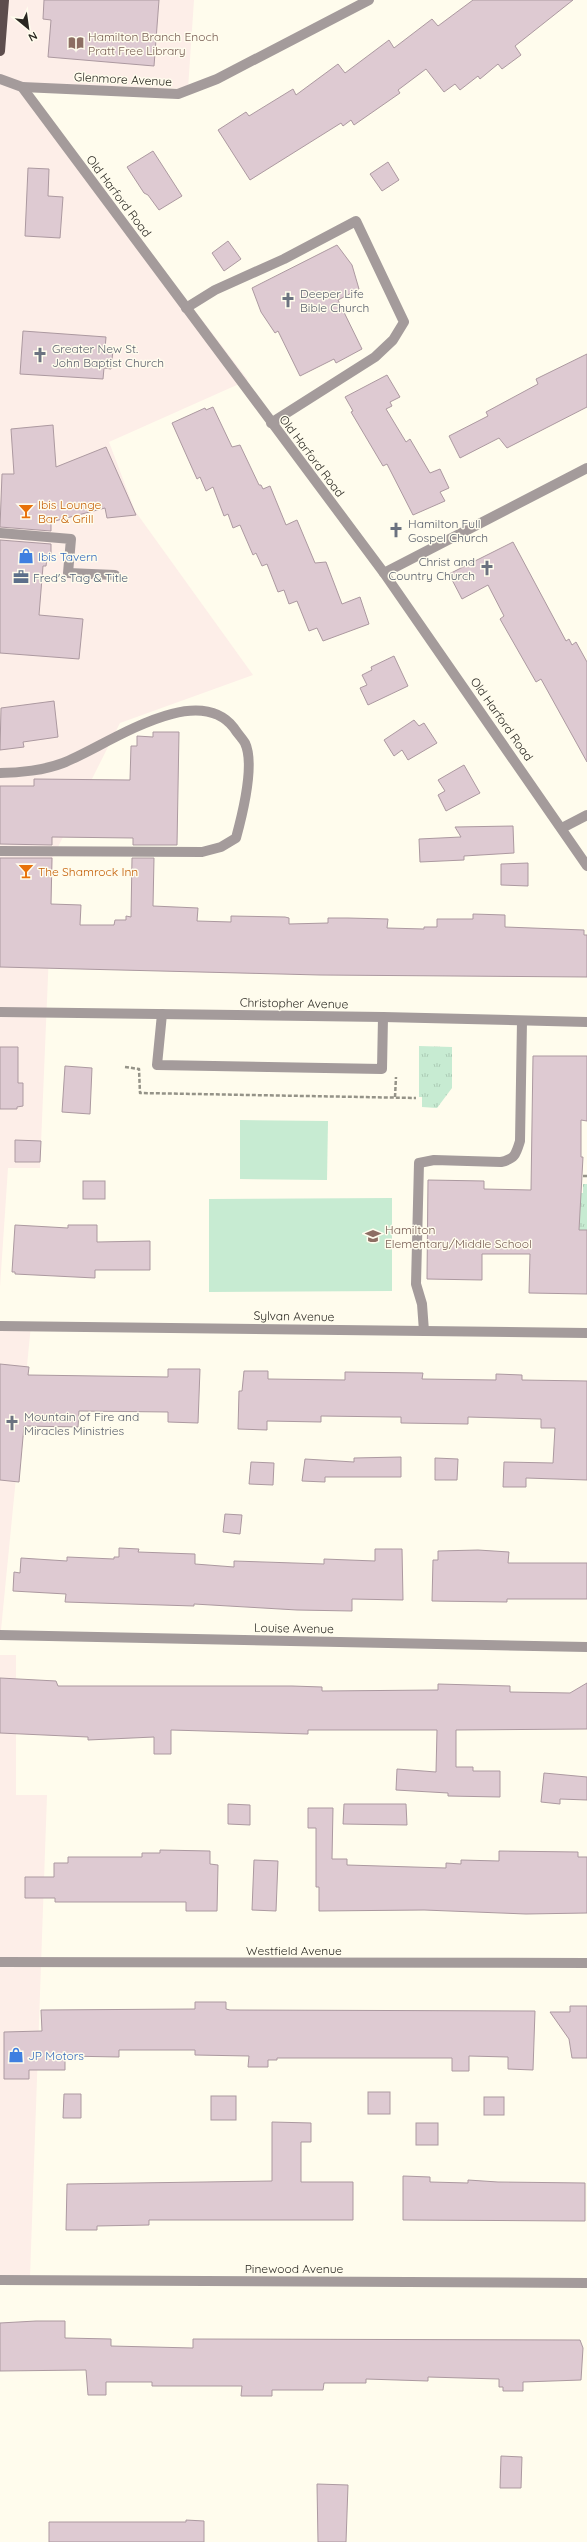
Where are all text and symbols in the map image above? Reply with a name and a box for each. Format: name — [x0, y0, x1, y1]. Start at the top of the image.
north arrow — [8, 8, 48, 48]
text: N — [26, 29, 40, 45]
place label: Hamilton Branch Enoch Pratt Free Library — [88, 29, 218, 58]
library icon: Hamilton Branch Enoch Pratt Free Library — [67, 34, 85, 52]
street label: Glenmore Avenue — [74, 69, 173, 89]
street label: Old Harford Road — [83, 152, 155, 240]
place label: Deeper Life Bible Church — [300, 286, 369, 315]
church icon: Deeper Life Bible Church — [279, 291, 297, 309]
place label: Greater New St. John Baptist Church — [52, 341, 164, 370]
church icon: Greater New St. John Baptist Church — [31, 346, 49, 364]
street label: Old Harford Road — [276, 412, 348, 500]
place label: Ibis Lounge Bar & Grill — [38, 497, 101, 526]
bar icon: Ibis Lounge Bar & Grill — [17, 502, 35, 520]
place label: Hamilton Full Gospel Church — [408, 516, 488, 545]
church icon: Hamilton Full Gospel Church — [387, 521, 405, 539]
shop icon: Ibis Tavern — [17, 547, 35, 565]
place label: Ibis Tavern — [38, 549, 98, 564]
place label: Christ and Country Church — [389, 554, 475, 583]
church icon: Christ and Country Church — [478, 559, 496, 577]
office icon: Fred's Tag & Title — [12, 568, 30, 586]
place label: Fred's Tag & Title — [33, 570, 128, 585]
street label: Old Harford Road — [468, 674, 536, 764]
bar icon: The Shamrock Inn — [17, 862, 35, 880]
place label: The Shamrock Inn — [38, 864, 138, 879]
street label: Christopher Avenue — [240, 995, 349, 1011]
place label: Hamilton Elementary/Middle School — [385, 1222, 532, 1251]
school or university icon: Hamilton Elementary/Middle School — [364, 1227, 382, 1245]
street label: Sylvan Avenue — [253, 1308, 335, 1324]
place label: Mountain of Fire and Miracles Ministries — [24, 1409, 139, 1438]
church icon: Mountain of Fire and Miracles Ministries — [3, 1414, 21, 1432]
street label: Louise Avenue — [254, 1620, 334, 1636]
street label: Westfield Avenue — [246, 1943, 342, 1958]
shop icon: JP Motors — [7, 2046, 25, 2064]
place label: JP Motors — [28, 2048, 84, 2063]
street label: Pinewood Avenue — [245, 2261, 343, 2276]

